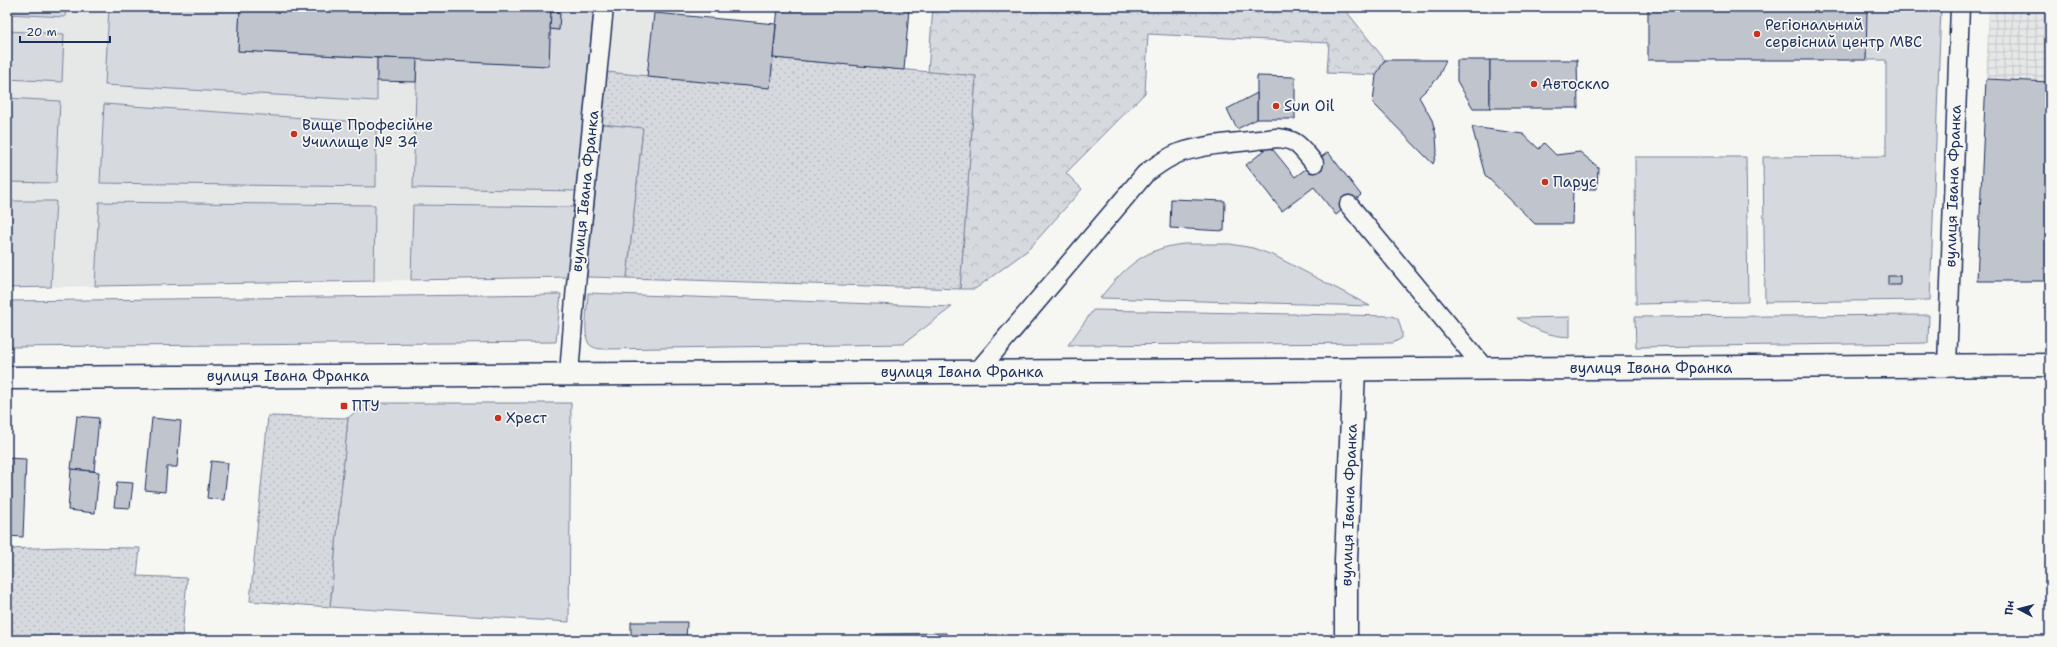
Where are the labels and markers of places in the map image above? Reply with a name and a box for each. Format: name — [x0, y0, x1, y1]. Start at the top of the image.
place label: Регіональний сервісний центр МВС — [1765, 15, 1922, 52]
marker: Регіональний сервісний центр МВС — [1752, 29, 1762, 39]
place label: Автоскло — [1542, 74, 1610, 94]
marker: Автоскло — [1529, 79, 1539, 89]
place label: Sun Oil — [1284, 96, 1335, 116]
marker: Sun Oil — [1271, 101, 1281, 111]
place label: Вище Професійне Училище № 34 — [302, 115, 433, 152]
marker: Вище Професійне Училище № 34 — [289, 129, 299, 139]
place label: Парус — [1553, 172, 1597, 192]
marker: Парус — [1540, 177, 1550, 187]
place label: ПТУ — [352, 396, 380, 416]
marker: ПТУ — [339, 401, 349, 411]
place label: Хрест — [506, 408, 547, 428]
marker: Хрест — [493, 413, 503, 423]

